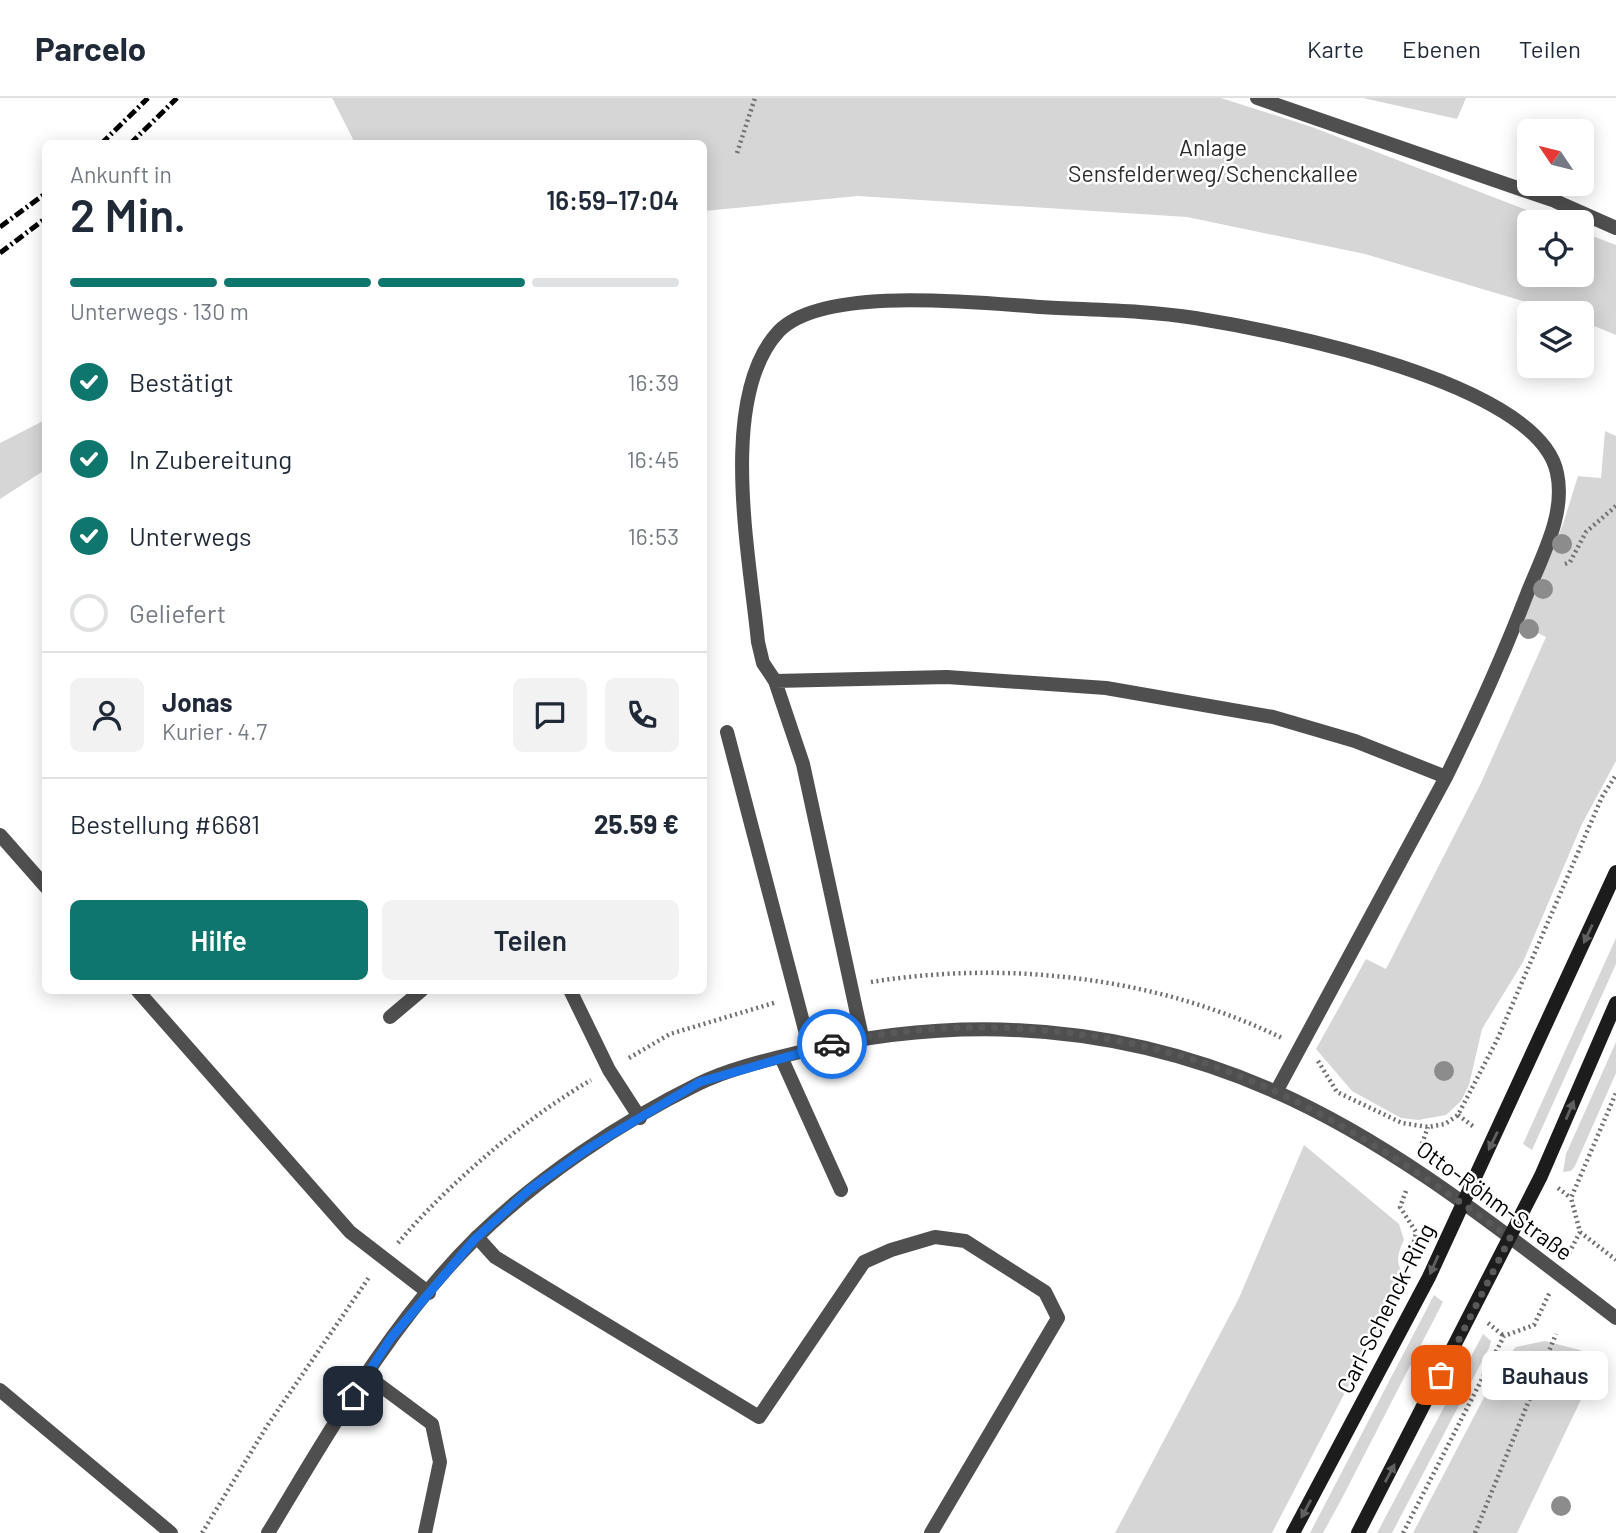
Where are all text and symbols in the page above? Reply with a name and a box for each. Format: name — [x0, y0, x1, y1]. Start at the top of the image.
text: Parcelo — [35, 28, 146, 68]
text: Karte — [1307, 34, 1364, 63]
text: Ebenen — [1402, 34, 1481, 63]
text: Teilen — [1519, 34, 1581, 63]
north arrow — [1517, 119, 1594, 196]
map controls — [1517, 119, 1594, 378]
park label: Anlage Sensfelderweg/Schenckallee — [1068, 133, 1358, 187]
text: Ankunft in — [70, 160, 172, 188]
text: 16:59–17:04 — [546, 184, 679, 215]
text: 2 Min. — [70, 186, 186, 241]
button: locate — [1517, 210, 1594, 287]
text: Unterwegs · 130 m — [70, 297, 249, 325]
button: layers — [1517, 301, 1594, 378]
icon: check — [70, 363, 108, 401]
text: Bestätigt — [129, 366, 234, 397]
text: 16:39 — [627, 368, 679, 396]
icon: check — [70, 440, 108, 478]
text: In Zubereitung — [129, 443, 292, 474]
text: 16:45 — [627, 445, 679, 473]
icon: check — [70, 517, 108, 555]
text: Unterwegs — [129, 520, 251, 551]
text: 16:53 — [628, 522, 679, 550]
text: Geliefert — [129, 597, 226, 628]
button: person — [70, 678, 144, 752]
button: chat — [513, 678, 587, 752]
button: phone — [605, 678, 679, 752]
text: Jonas — [162, 686, 233, 717]
text: Kurier · 4.7 — [162, 717, 267, 745]
text: Bestellung #6681 — [70, 808, 260, 839]
text: 25.59 € — [594, 808, 679, 839]
button: Hilfe — [70, 900, 368, 980]
button: Teilen — [382, 900, 679, 980]
one-way arrow — [1582, 924, 1593, 944]
courier — [797, 1009, 867, 1079]
icon: car — [813, 1025, 851, 1063]
one-way arrow — [1565, 1099, 1576, 1120]
one-way arrow — [1487, 1131, 1499, 1151]
street label: Otto-Röhm-Straße — [1412, 1134, 1578, 1266]
street label: Carl-Schenck-Ring — [1330, 1218, 1440, 1398]
one-way arrow — [1428, 1255, 1440, 1275]
pin — [1411, 1345, 1471, 1405]
callout: Bauhaus — [1483, 1350, 1609, 1400]
icon: bag — [1422, 1356, 1460, 1394]
text: Bauhaus — [1502, 1361, 1588, 1389]
pin — [323, 1366, 383, 1426]
icon: home — [334, 1377, 372, 1415]
one-way arrow — [1384, 1463, 1396, 1482]
one-way arrow — [1300, 1499, 1312, 1519]

